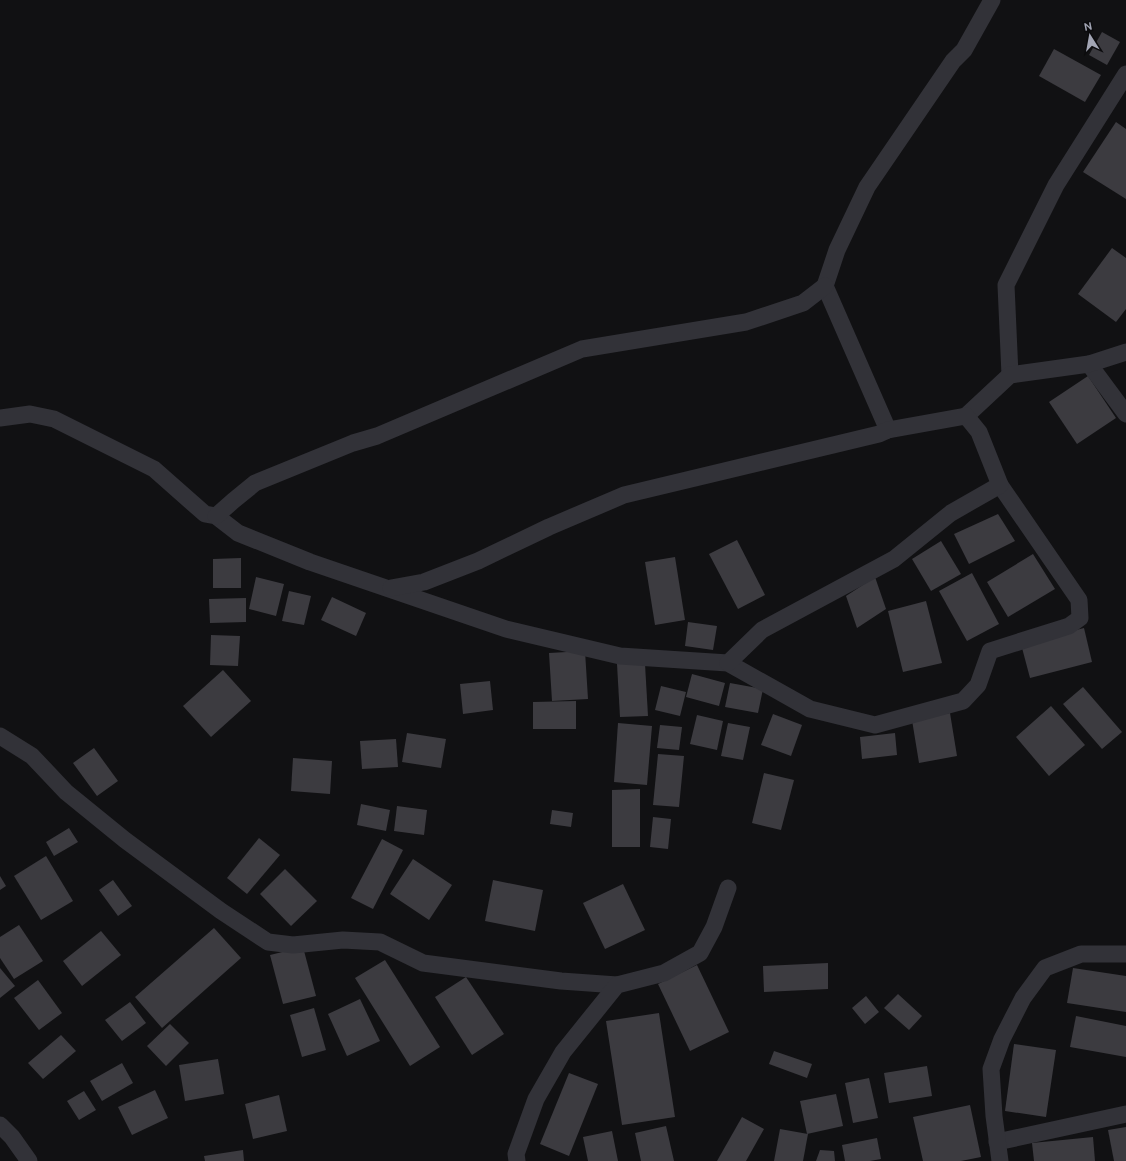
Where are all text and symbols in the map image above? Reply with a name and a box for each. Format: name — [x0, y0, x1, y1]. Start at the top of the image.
north arrow — [1070, 16, 1110, 56]
text: N — [1083, 20, 1093, 33]

